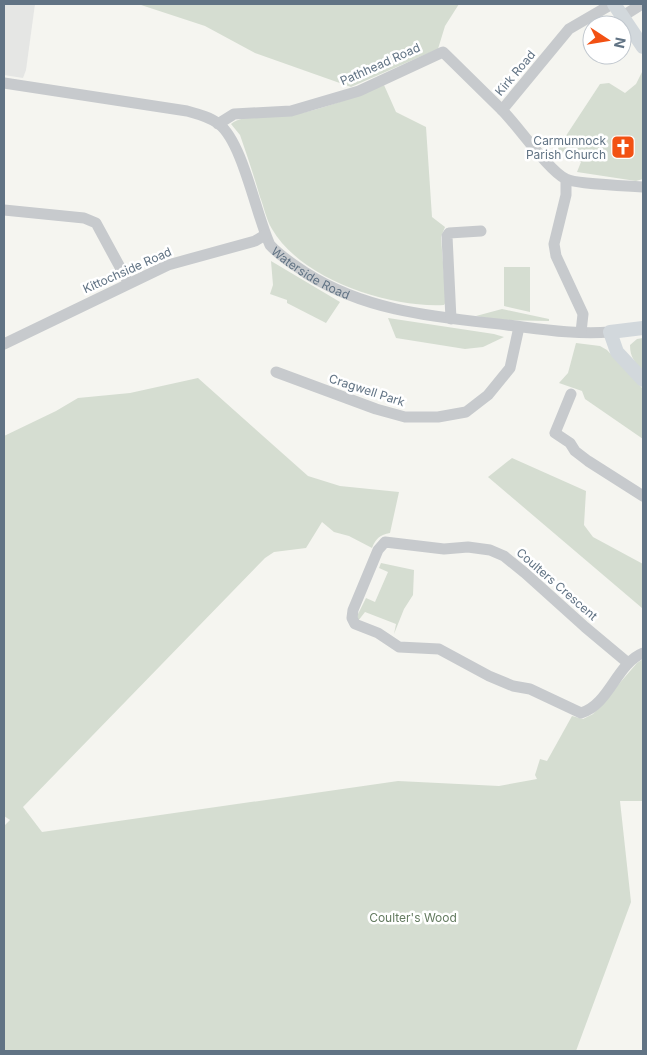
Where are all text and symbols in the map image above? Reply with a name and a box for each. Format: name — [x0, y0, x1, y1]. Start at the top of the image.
north arrow — [582, 15, 632, 65]
text: N — [611, 36, 630, 50]
street label: Pathhead Road — [338, 40, 422, 88]
street label: Kirk Road — [492, 47, 538, 99]
place label: Carmunnock Parish Church — [526, 133, 606, 162]
church icon: Carmunnock Parish Church — [610, 134, 636, 160]
street label: Waterside Road — [268, 243, 352, 302]
street label: Kittochside Road — [80, 244, 174, 296]
street label: Cragwell Park — [327, 371, 407, 409]
street label: Coulters Crescent — [513, 545, 601, 623]
park label: Coulter's Wood — [369, 910, 457, 925]

